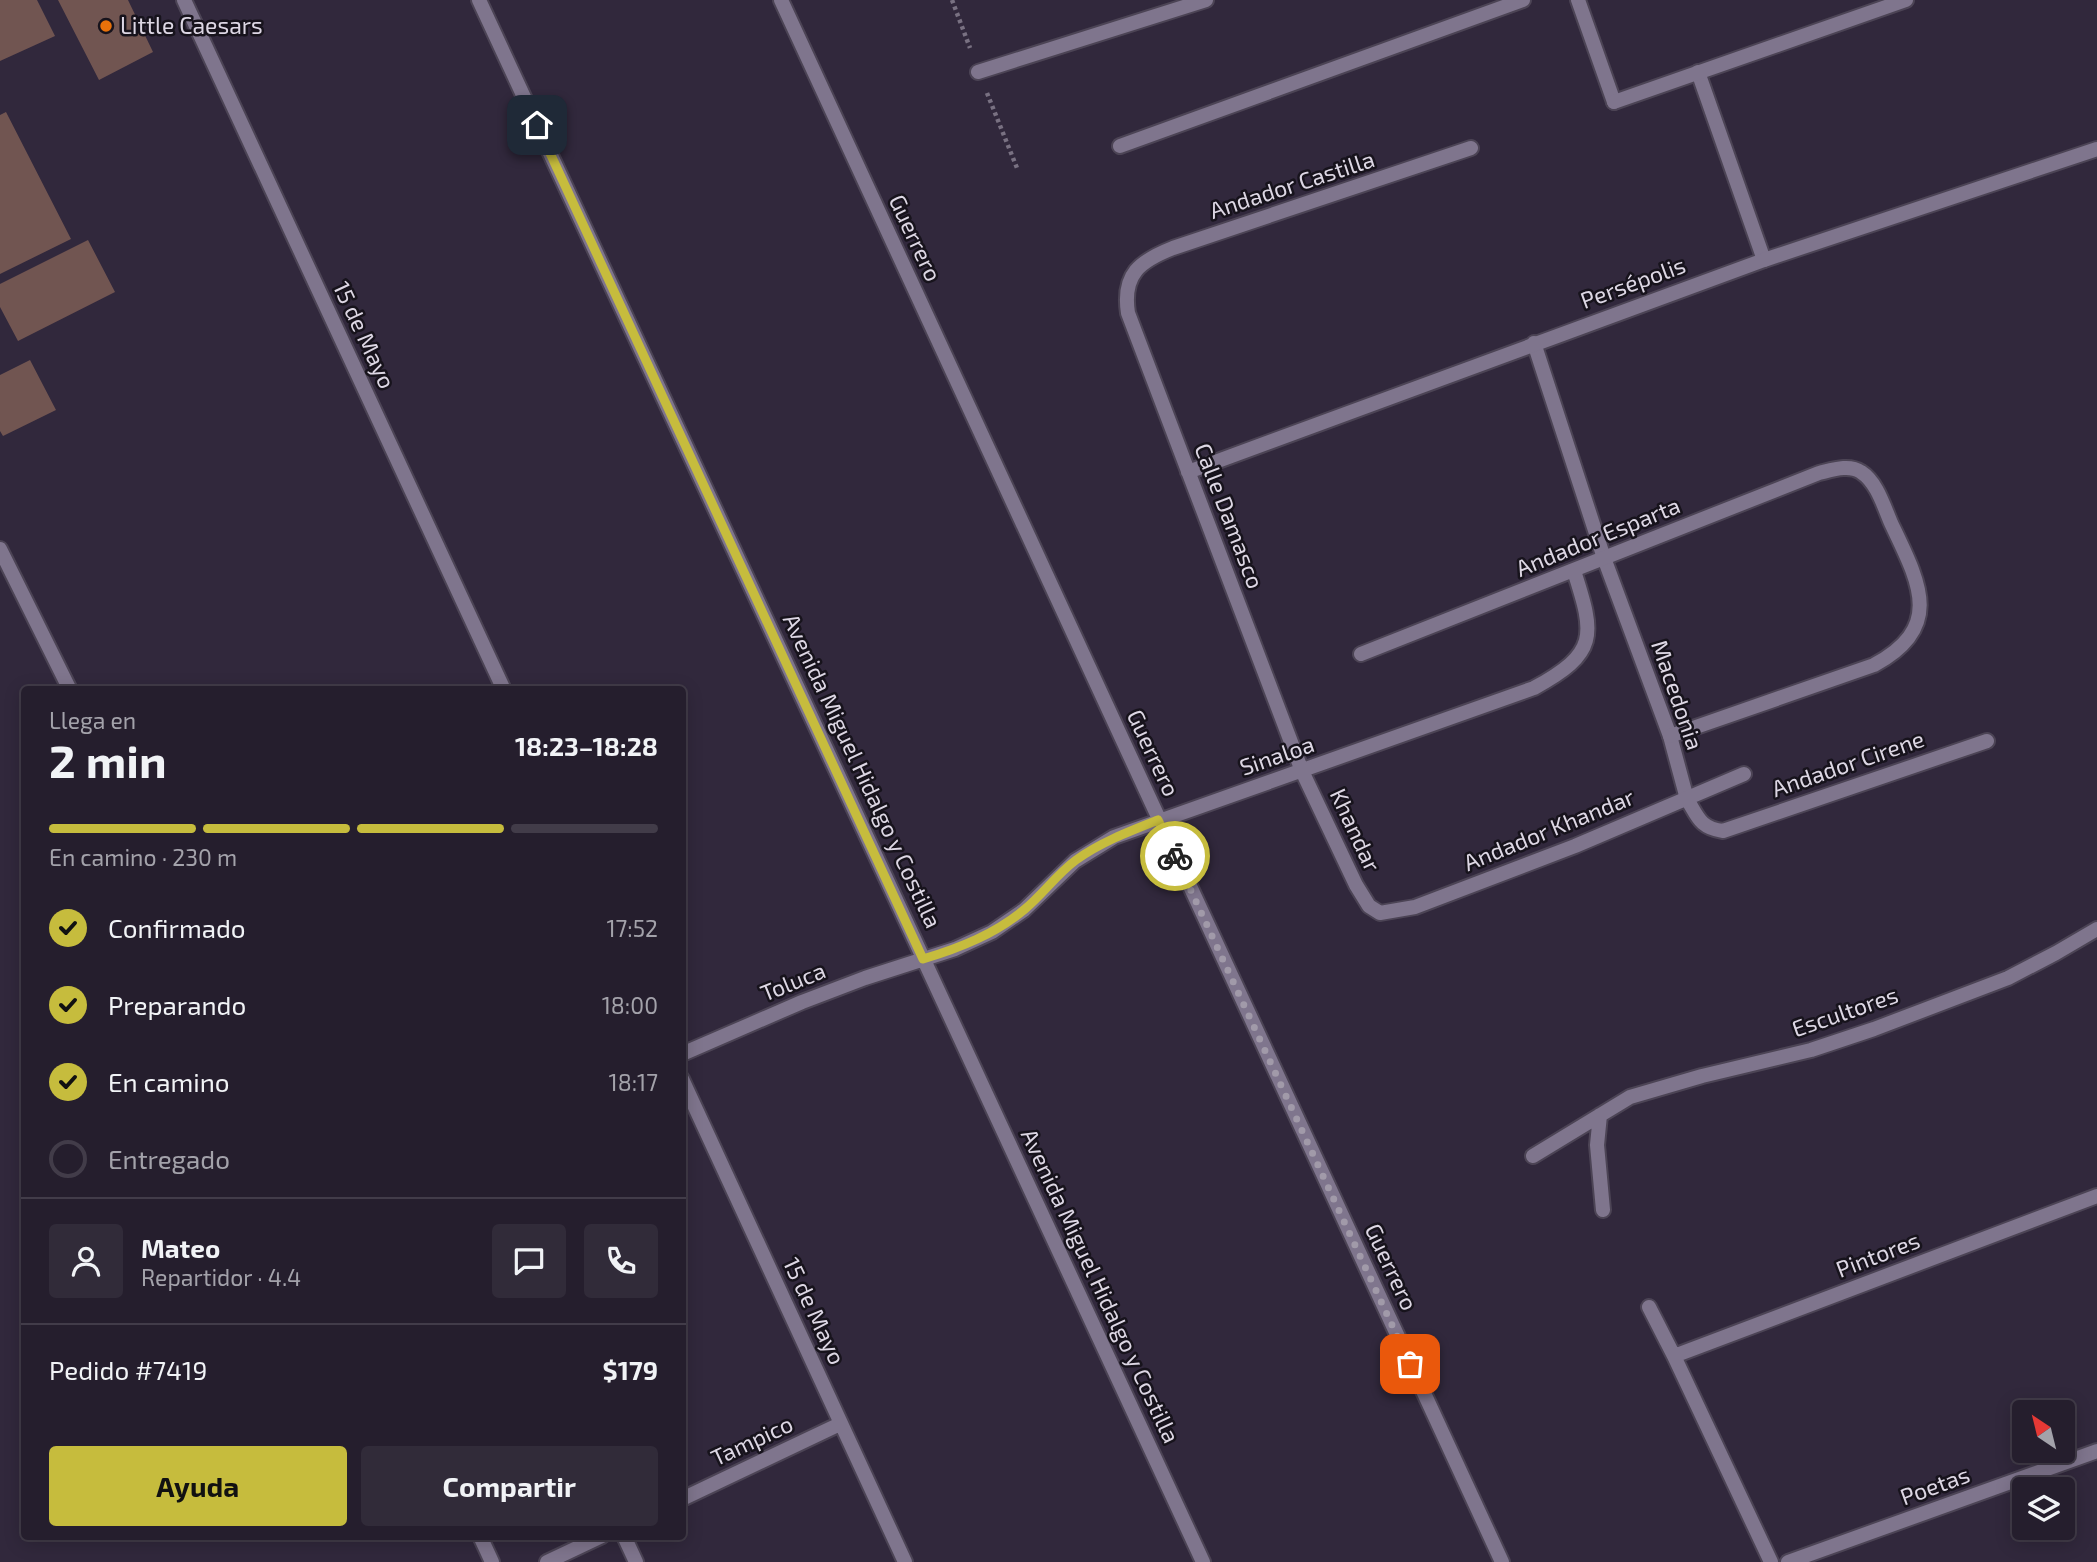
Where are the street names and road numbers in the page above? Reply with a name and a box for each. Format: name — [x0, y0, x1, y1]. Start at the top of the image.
street label: Andador Castilla — [1206, 144, 1378, 224]
street label: Guerrero — [884, 190, 948, 285]
street label: Persépolis — [1576, 250, 1689, 314]
street label: 15 de Mayo — [328, 276, 402, 393]
street label: Calle Damasco — [1189, 439, 1270, 592]
street label: Andador Esparta — [1511, 490, 1684, 582]
street label: Avenida Miguel Hidalgo y Costilla — [778, 609, 948, 932]
street label: Macedonia — [1646, 636, 1710, 753]
street label: Guerrero — [1122, 705, 1186, 800]
street label: Andador Cirene — [1768, 724, 1928, 802]
street label: Sinaloa — [1236, 729, 1318, 781]
street label: Andador Khandar — [1459, 782, 1638, 876]
street label: Khandar — [1325, 784, 1387, 875]
street label: Toluca — [756, 955, 829, 1007]
street label: Escultores — [1788, 980, 1901, 1042]
street label: Avenida Miguel Hidalgo y Costilla — [1016, 1124, 1186, 1447]
street label: Guerrero — [1360, 1219, 1424, 1314]
street label: Pintores — [1832, 1225, 1923, 1283]
street label: 15 de Mayo — [778, 1252, 852, 1369]
street label: Tampico — [706, 1409, 797, 1471]
street label: Poetas — [1896, 1460, 1973, 1511]

